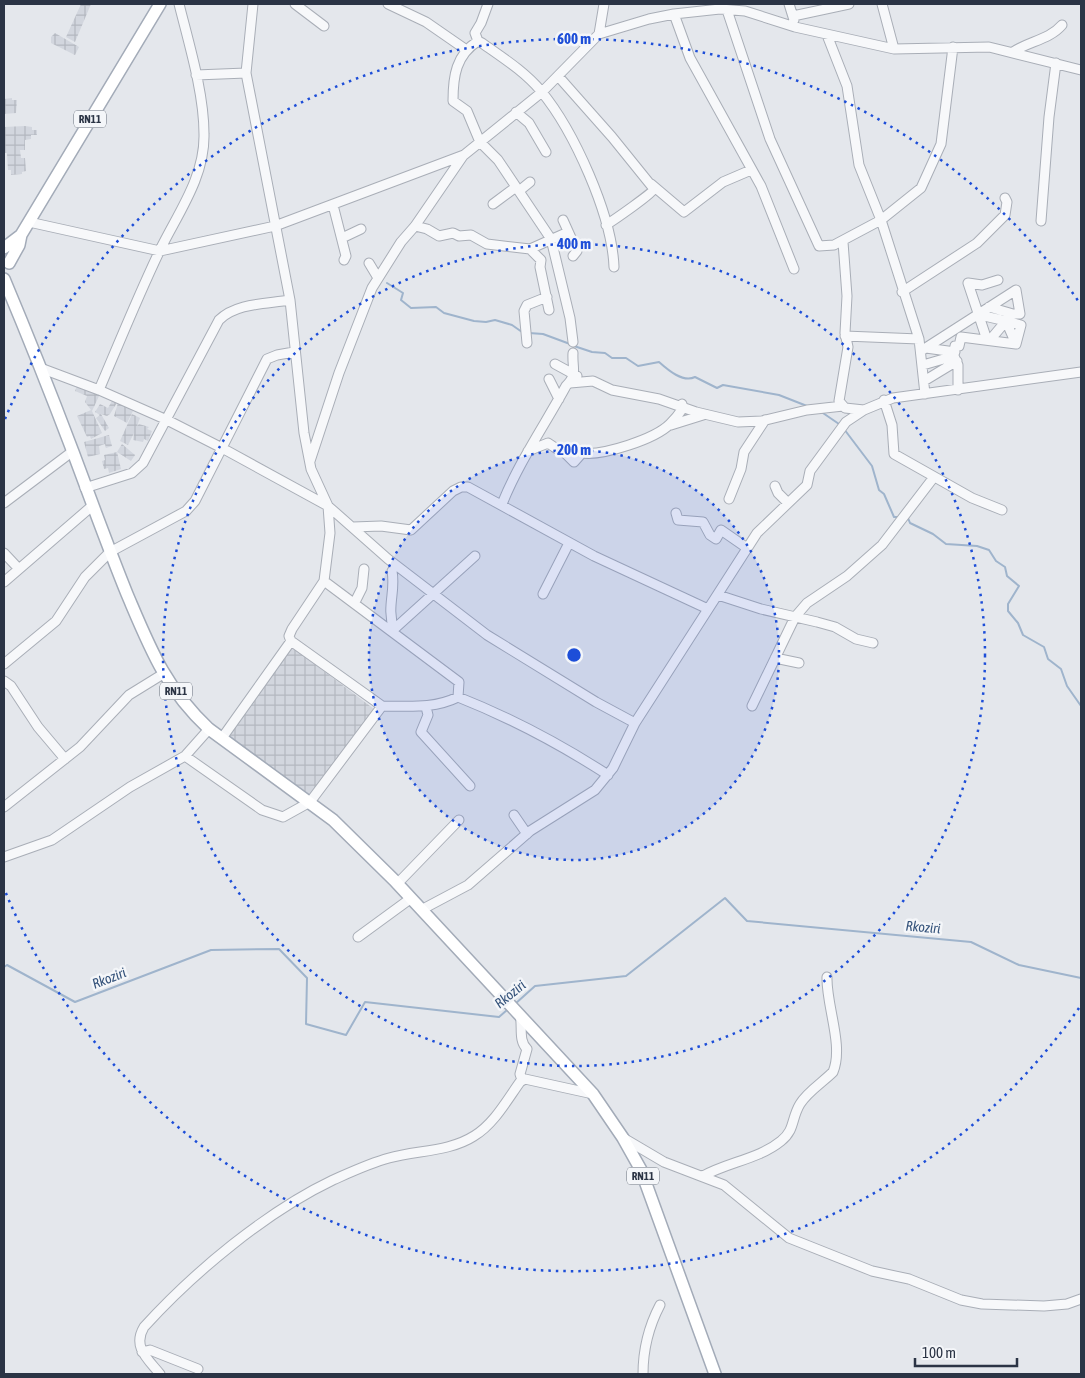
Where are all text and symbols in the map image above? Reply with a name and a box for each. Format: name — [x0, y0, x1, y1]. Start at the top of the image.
text: 600 m — [557, 30, 591, 47]
road number: RN11 — [74, 110, 106, 128]
text: 400 m — [556, 235, 591, 252]
text: 200 m — [557, 441, 591, 458]
centre of rings — [565, 646, 583, 664]
road number: RN11 — [160, 682, 192, 699]
water label: Rkoziri — [905, 918, 941, 936]
water label: Rkoziri — [90, 964, 128, 992]
water label: Rkoziri — [491, 977, 529, 1011]
road number: RN11 — [627, 1168, 659, 1184]
scale bar — [915, 1336, 1018, 1368]
text: 100 m — [922, 1344, 956, 1361]

